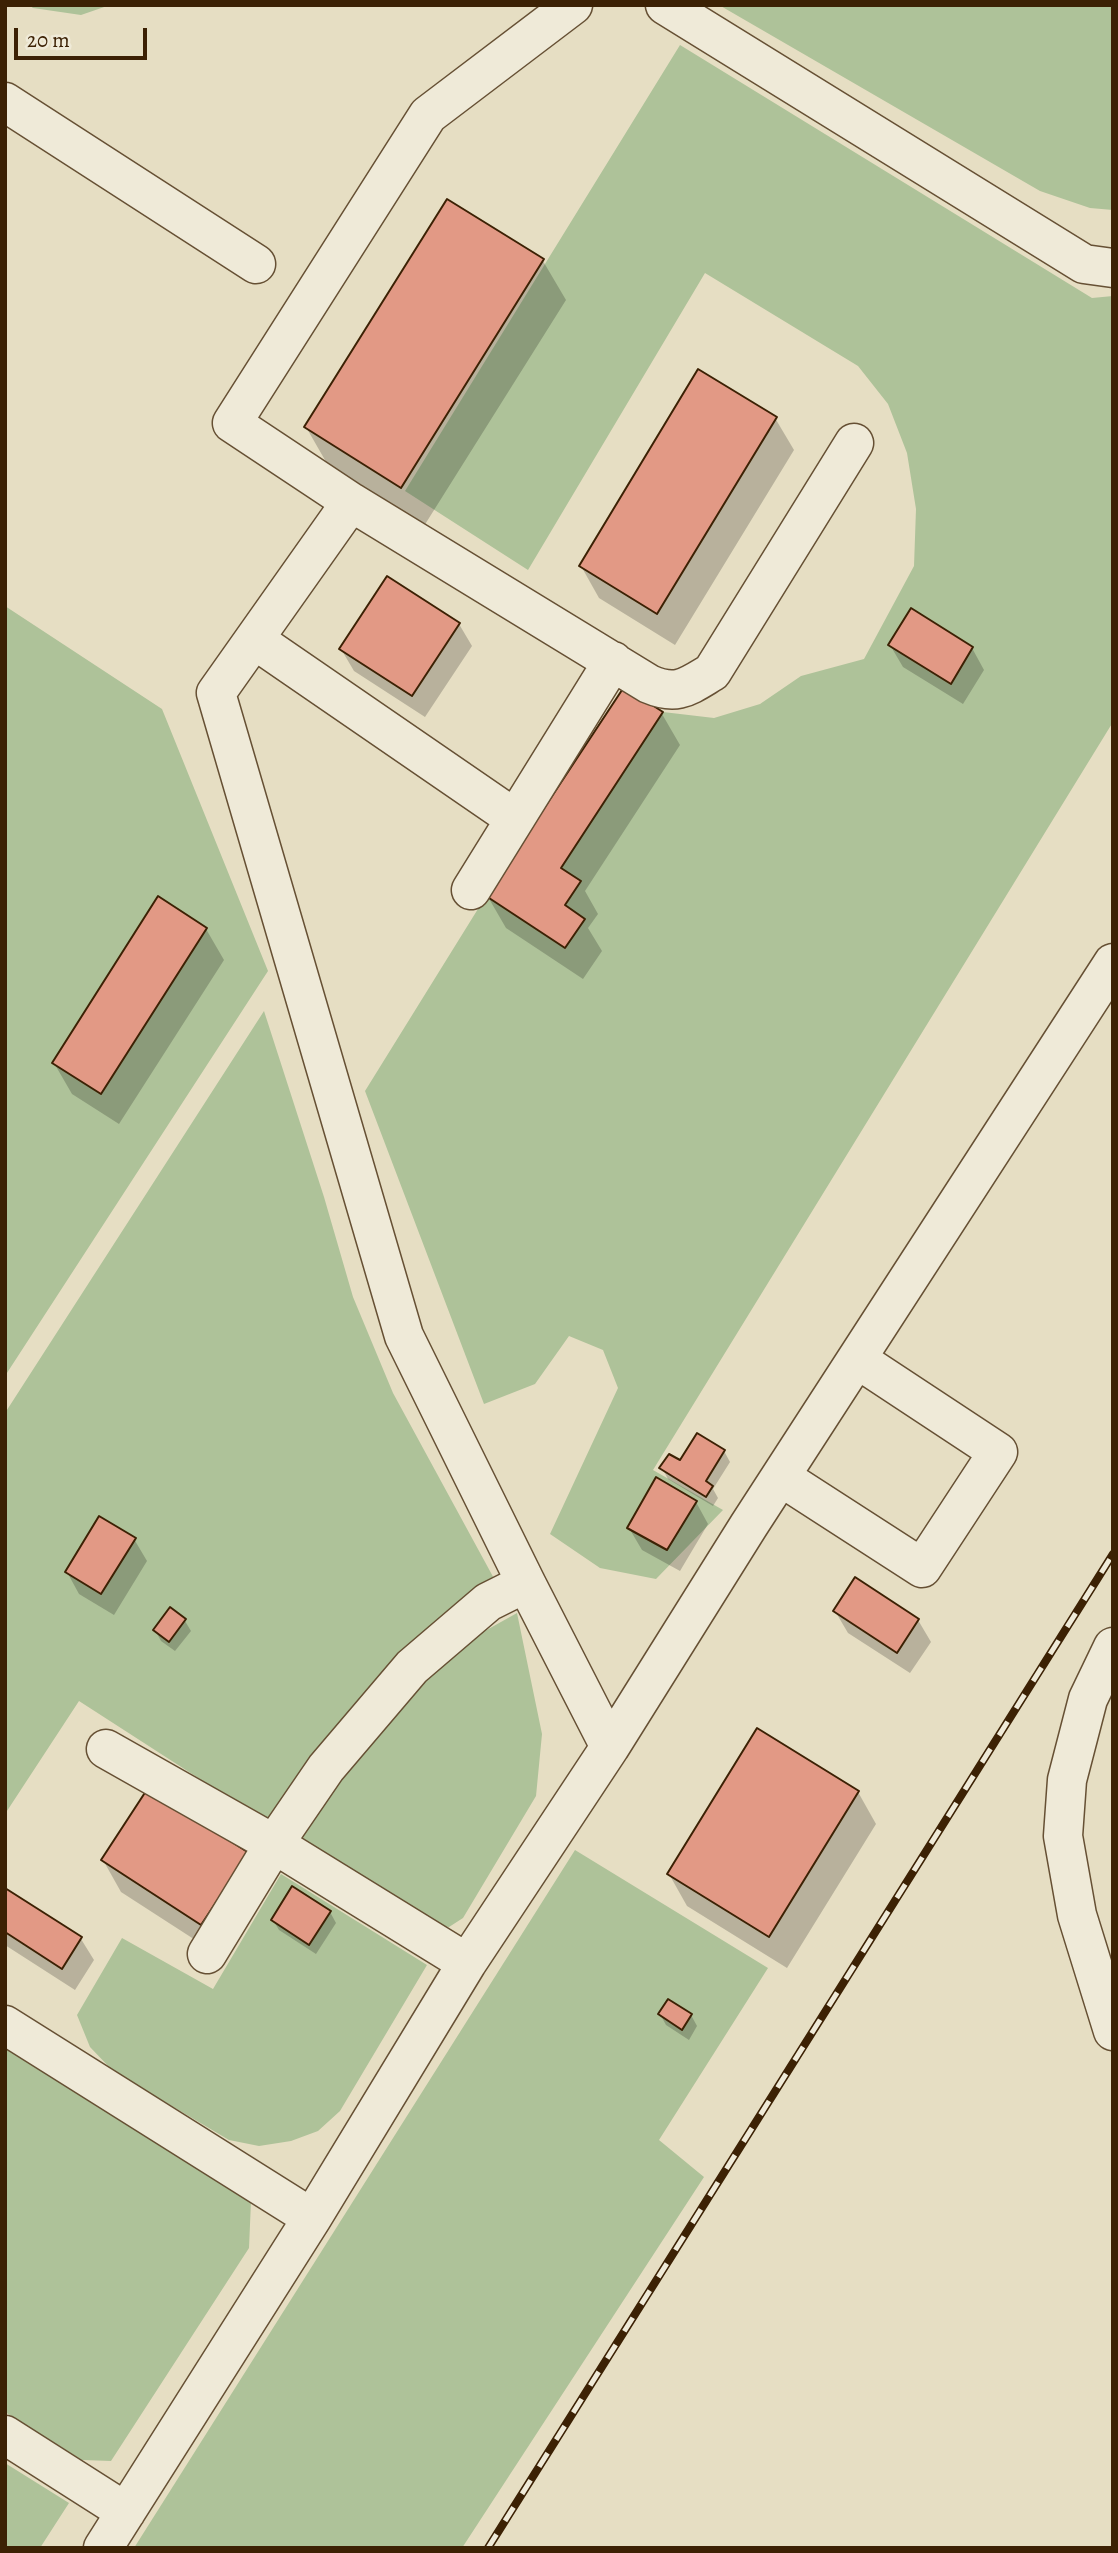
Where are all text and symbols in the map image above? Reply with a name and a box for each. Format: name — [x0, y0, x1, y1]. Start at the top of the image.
scale bar — [18, 14, 150, 58]
text: 20 m — [27, 26, 70, 54]

